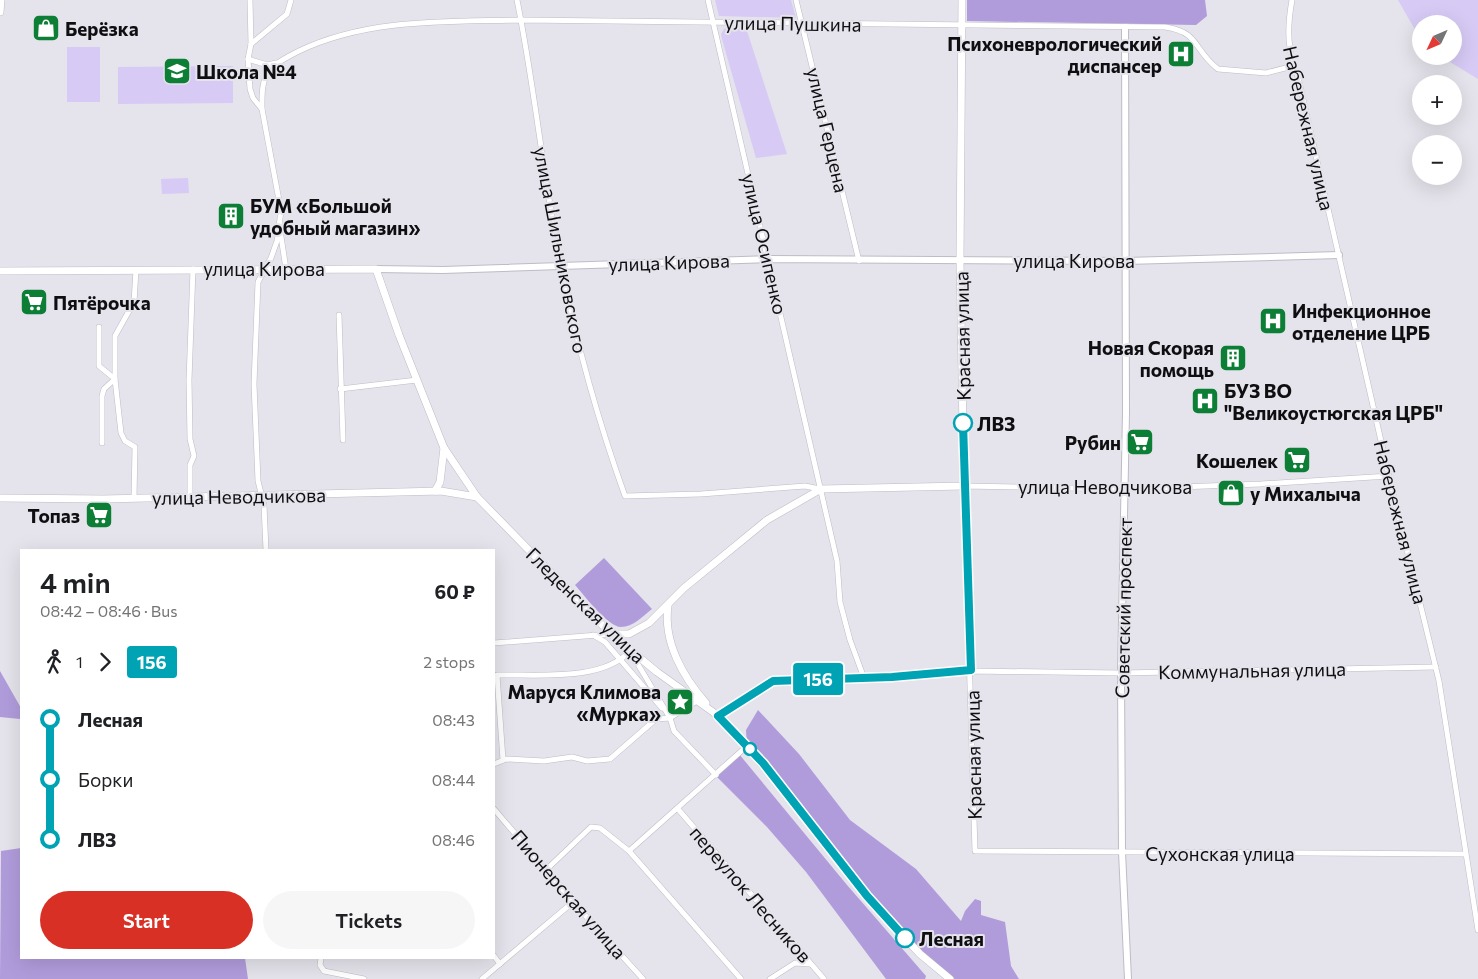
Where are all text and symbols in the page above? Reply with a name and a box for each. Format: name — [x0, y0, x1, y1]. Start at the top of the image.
street label: улица Пушкина — [724, 10, 862, 36]
shop icon: Берёзка — [31, 13, 61, 43]
north arrow — [1412, 15, 1462, 65]
map controls — [1412, 15, 1462, 185]
place label: Берёзка — [65, 17, 139, 40]
place label: Психоневрологический диспансер — [947, 32, 1162, 77]
hospital icon: Психоневрологический диспансер — [1166, 39, 1196, 69]
street label: Набережная улица — [1279, 44, 1339, 212]
school or university icon: Школа №4 — [162, 56, 192, 86]
place label: Школа №4 — [196, 60, 297, 83]
street label: улица Герцена — [802, 65, 854, 195]
button: + — [1412, 75, 1462, 125]
button: − — [1412, 135, 1462, 185]
street label: улица Шильниковского — [530, 145, 592, 355]
street label: улица Осипенко — [738, 171, 792, 317]
place label: БУМ «Большой удобный магазин» — [250, 194, 421, 239]
building icon: БУМ «Большой удобный магазин» — [216, 201, 246, 231]
street label: улица Кирова — [608, 248, 730, 276]
street label: улица Кирова — [1013, 249, 1135, 272]
street label: улица Кирова — [203, 257, 325, 280]
street label: Красная улица — [949, 271, 975, 401]
supermarket icon: Пятёрочка — [19, 287, 49, 317]
place label: Пятёрочка — [53, 291, 151, 314]
place label: Инфекционное отделение ЦРБ — [1292, 299, 1431, 344]
hospital icon: Инфекционное отделение ЦРБ — [1258, 306, 1288, 336]
place label: Новая Скорая помощь — [1088, 336, 1214, 381]
building icon: Новая Скорая помощь — [1218, 343, 1248, 373]
place label: БУЗ ВО "Великоустюгская ЦРБ" — [1224, 379, 1443, 424]
hospital icon: БУЗ ВО "Великоустюгская ЦРБ" — [1190, 386, 1220, 416]
place label: ЛВЗ — [977, 412, 1015, 435]
marker: ЛВЗ — [953, 413, 973, 433]
supermarket icon: Рубин — [1125, 427, 1155, 457]
place label: Рубин — [1065, 431, 1121, 454]
street label: Набережная улица — [1370, 438, 1432, 606]
supermarket icon: Кошелек — [1282, 445, 1312, 475]
place label: Кошелек — [1196, 449, 1278, 472]
street label: улица Неводчикова — [1018, 475, 1192, 498]
shop icon: у Михалыча — [1216, 478, 1246, 508]
place label: у Михалыча — [1250, 482, 1361, 505]
street label: улица Неводчикова — [152, 483, 326, 509]
supermarket icon: Топаз — [84, 500, 114, 530]
place label: Топаз — [28, 504, 80, 527]
street label: Советский проспект — [1110, 517, 1136, 699]
street label: Гледенская улица — [522, 542, 650, 668]
text: 4 min — [40, 565, 111, 599]
text: 60 ₽ — [434, 580, 475, 603]
text: 08:42 – 08:46 · Bus — [40, 601, 177, 620]
icon: walk — [40, 648, 68, 676]
icon: forward — [91, 648, 119, 676]
text: 156 — [137, 651, 167, 673]
text: 1 — [76, 652, 83, 671]
text: 2 stops — [423, 652, 475, 671]
street label: Коммунальная улица — [1158, 657, 1346, 683]
line badge: 156 — [789, 663, 847, 695]
text: 156 — [803, 668, 833, 690]
place label: Маруся Климова «Мурка» — [507, 680, 661, 725]
place icon: Маруся Климова «Мурка» — [665, 687, 695, 717]
street label: Красная улица — [960, 690, 986, 820]
text: Лесная — [78, 708, 143, 731]
text: 08:43 — [432, 710, 475, 729]
unlabelled marker — [743, 742, 757, 756]
text: Борки — [78, 768, 133, 791]
text: 08:44 — [432, 770, 475, 789]
street label: переулок Лесников — [685, 821, 817, 967]
street label: Пионерская улица — [507, 825, 631, 963]
text: ЛВЗ — [78, 828, 116, 851]
text: 08:46 — [432, 830, 475, 849]
street label: Сухонская улица — [1145, 842, 1295, 865]
button: Start — [40, 891, 253, 949]
button: Tickets — [263, 891, 475, 949]
place label: Лесная — [919, 927, 984, 950]
marker: Лесная — [895, 928, 915, 948]

